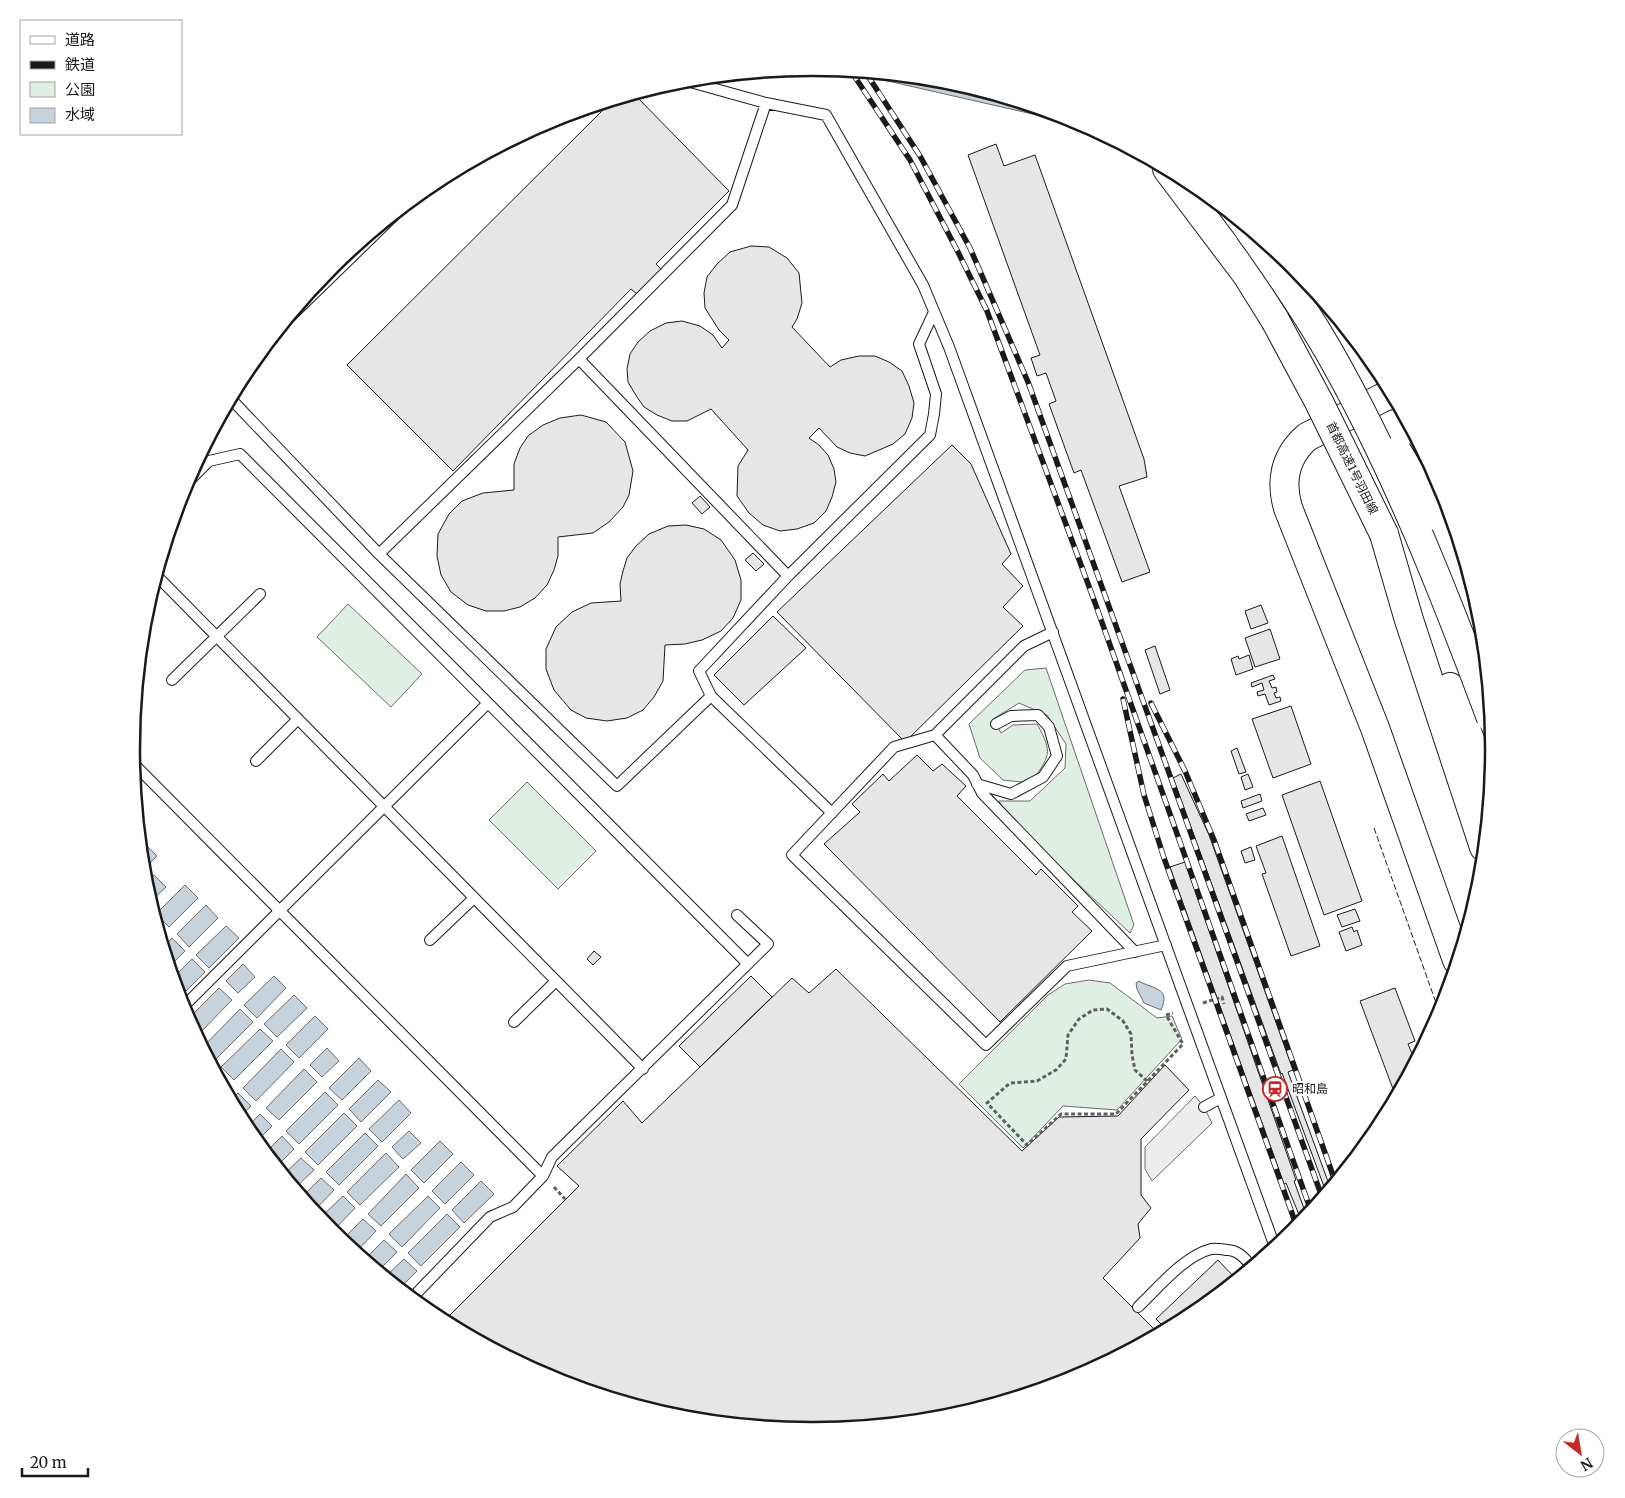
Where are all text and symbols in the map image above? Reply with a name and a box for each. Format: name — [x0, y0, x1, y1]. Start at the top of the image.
legend — [20, 20, 182, 135]
text: 道路 — [65, 30, 95, 49]
text: 鉄道 — [65, 55, 95, 74]
text: 公園 — [65, 80, 95, 99]
text: 水域 — [65, 105, 95, 124]
street label: 首都高速1号羽田線 — [1323, 419, 1381, 517]
station icon: 昭和島 — [1262, 1076, 1288, 1102]
place label: 昭和島 — [1292, 1081, 1328, 1096]
north arrow — [1555, 1428, 1605, 1478]
scale bar — [22, 1446, 89, 1478]
text: 20 m — [30, 1453, 67, 1472]
text: N — [1577, 1454, 1596, 1475]

